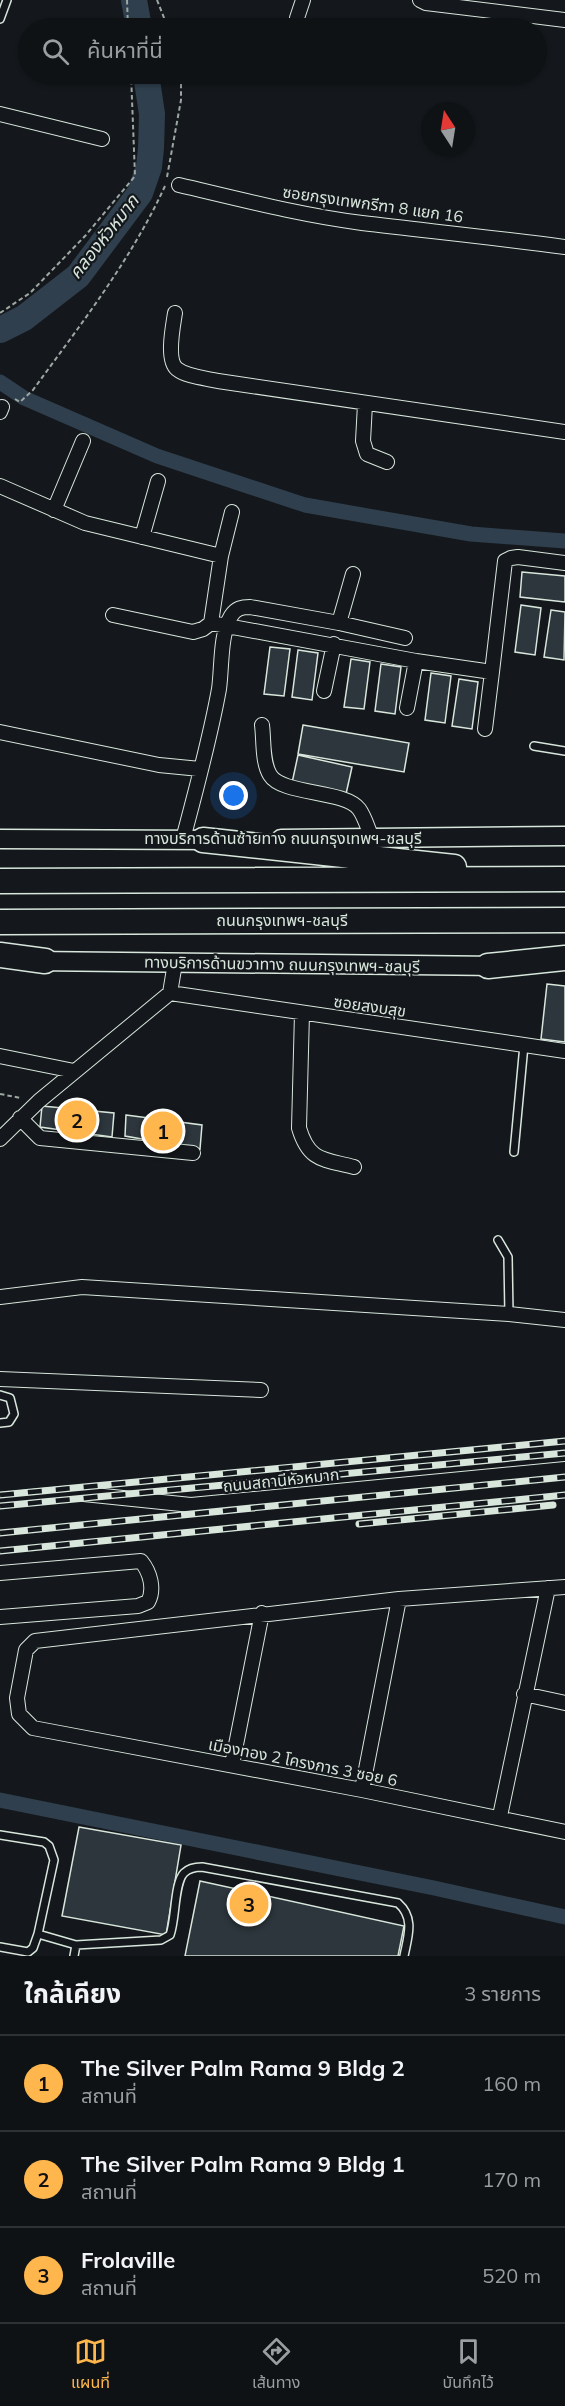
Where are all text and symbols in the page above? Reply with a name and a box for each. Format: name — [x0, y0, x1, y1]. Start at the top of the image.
search box — [18, 18, 547, 84]
icon: search — [39, 35, 72, 68]
text: ค้นหาที่นี่ — [87, 36, 163, 64]
north arrow — [421, 102, 475, 156]
street label: ซอยกรุงเทพกรีฑา 8 แยก 16 — [281, 181, 465, 227]
water label: คลองหัวหมาก — [64, 189, 144, 283]
your location — [219, 781, 248, 810]
street label: ทางบริการด้านซ้ายทาง ถนนกรุงเทพฯ-ชลบุรี — [144, 828, 422, 848]
street label: ถนนกรุงเทพฯ-ชลบุรี — [216, 910, 348, 930]
street label: ทางบริการด้านขวาทาง ถนนกรุงเทพฯ-ชลบุรี — [144, 952, 420, 976]
street label: ซอยสงบสุข — [333, 991, 407, 1021]
pin: 2 — [58, 1098, 97, 1142]
pin: 1 — [144, 1108, 182, 1154]
street label: ถนนสถานีหัวหมาก — [222, 1464, 340, 1496]
street label: เมืองทอง 2 โครงการ 3 ซอย 6 — [207, 1734, 399, 1790]
pin: 3 — [230, 1882, 268, 1926]
text: ใกล้เคียง — [24, 1977, 121, 2010]
text: 3 รายการ — [464, 1981, 541, 2006]
text: The Silver Palm Rama 9 Bldg 2 — [81, 2054, 405, 2082]
text: 1 — [38, 2071, 50, 2096]
text: 160 m — [482, 2071, 541, 2096]
text: สถานที่ — [81, 2083, 137, 2108]
text: The Silver Palm Rama 9 Bldg 1 — [81, 2150, 405, 2178]
text: 2 — [38, 2167, 50, 2192]
text: 170 m — [482, 2167, 541, 2192]
text: สถานที่ — [81, 2179, 137, 2204]
text: Frolaville — [81, 2246, 175, 2274]
text: 3 — [38, 2263, 50, 2288]
text: 520 m — [482, 2263, 541, 2288]
text: สถานที่ — [81, 2275, 137, 2300]
tab: แผนที่ — [71, 2335, 110, 2395]
tab: เส้นทาง — [252, 2335, 300, 2395]
tab: บันทึกไว้ — [443, 2335, 494, 2395]

